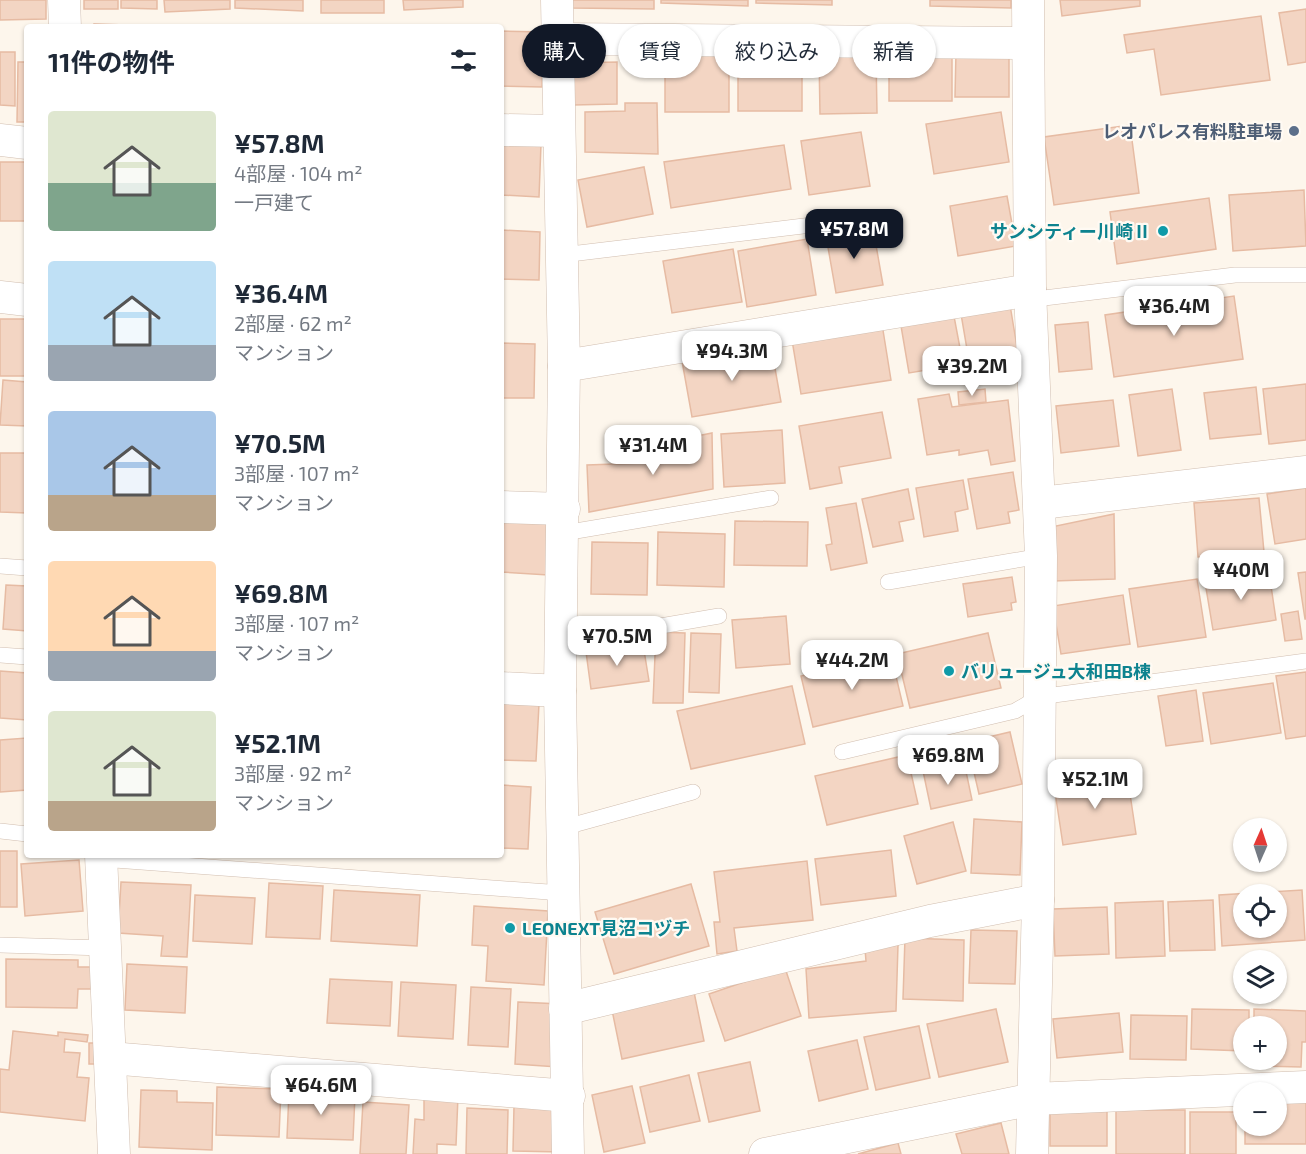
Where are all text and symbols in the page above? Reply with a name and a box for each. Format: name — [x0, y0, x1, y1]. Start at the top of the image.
chip: 購入 — [522, 24, 606, 78]
chip: 賃貸 — [618, 24, 702, 78]
chip: 絞り込み — [714, 24, 840, 78]
chip: 新着 — [852, 24, 936, 78]
icon: filters — [447, 44, 480, 77]
text: 11件の物件 — [48, 46, 174, 77]
place label: レオパレス有料駐車場 — [1102, 120, 1282, 142]
marker: レオパレス有料駐車場 — [1287, 124, 1301, 138]
text: ¥57.8M — [234, 127, 325, 158]
icon: home — [96, 135, 168, 207]
text: 4部屋 · 104 m² — [234, 161, 363, 185]
text: 一戸建て — [234, 190, 314, 214]
pin: ¥57.8M — [805, 209, 903, 260]
text: ¥57.8M — [819, 216, 889, 240]
place label: サンシティー川崎Ⅱ — [990, 220, 1151, 242]
marker: サンシティー川崎Ⅱ — [1156, 224, 1170, 238]
text: ¥36.4M — [234, 277, 328, 308]
icon: home — [96, 285, 168, 357]
pin: ¥36.4M — [1125, 286, 1223, 337]
text: ¥36.4M — [1138, 293, 1210, 317]
text: 2部屋 · 62 m² — [234, 311, 352, 335]
pin: ¥94.3M — [683, 331, 781, 382]
text: ¥94.3M — [696, 338, 768, 362]
text: マンション — [234, 340, 334, 364]
pin: ¥39.2M — [923, 346, 1021, 397]
text: ¥39.2M — [936, 353, 1008, 377]
pin: ¥31.4M — [604, 425, 702, 476]
text: ¥70.5M — [234, 427, 326, 458]
text: ¥31.4M — [618, 432, 688, 456]
icon: home — [96, 435, 168, 507]
text: 3部屋 · 107 m² — [234, 461, 359, 485]
text: マンション — [234, 490, 334, 514]
pin: ¥40M — [1205, 550, 1277, 601]
text: ¥40M — [1213, 557, 1269, 581]
text: ¥69.8M — [234, 577, 328, 608]
icon: home — [96, 585, 168, 657]
text: 3部屋 · 107 m² — [234, 611, 359, 635]
pin: ¥70.5M — [568, 616, 666, 667]
text: ¥70.5M — [582, 623, 652, 647]
text: マンション — [234, 640, 334, 664]
pin: ¥44.2M — [803, 640, 901, 691]
text: ¥44.2M — [815, 647, 889, 671]
place label: バリュージュ大和田B棟 — [961, 660, 1151, 682]
marker: バリュージュ大和田B棟 — [942, 664, 956, 678]
text: ¥52.1M — [234, 727, 321, 758]
icon: home — [96, 735, 168, 807]
pin: ¥69.8M — [899, 735, 997, 786]
text: ¥69.8M — [912, 742, 984, 766]
pin: ¥52.1M — [1046, 759, 1144, 810]
text: 3部屋 · 92 m² — [234, 761, 352, 785]
text: ¥52.1M — [1062, 766, 1128, 790]
text: マンション — [234, 790, 334, 814]
north arrow — [1233, 818, 1287, 872]
map controls — [1233, 818, 1287, 1136]
button: locate — [1233, 884, 1287, 938]
place label: LEONEXT見沼コヅチ — [522, 917, 690, 939]
marker: LEONEXT見沼コヅチ — [503, 921, 517, 935]
button: layers — [1233, 950, 1287, 1004]
button: + — [1233, 1016, 1287, 1070]
pin: ¥64.6M — [272, 1065, 370, 1116]
text: ¥64.6M — [285, 1072, 357, 1096]
button: − — [1233, 1082, 1287, 1136]

